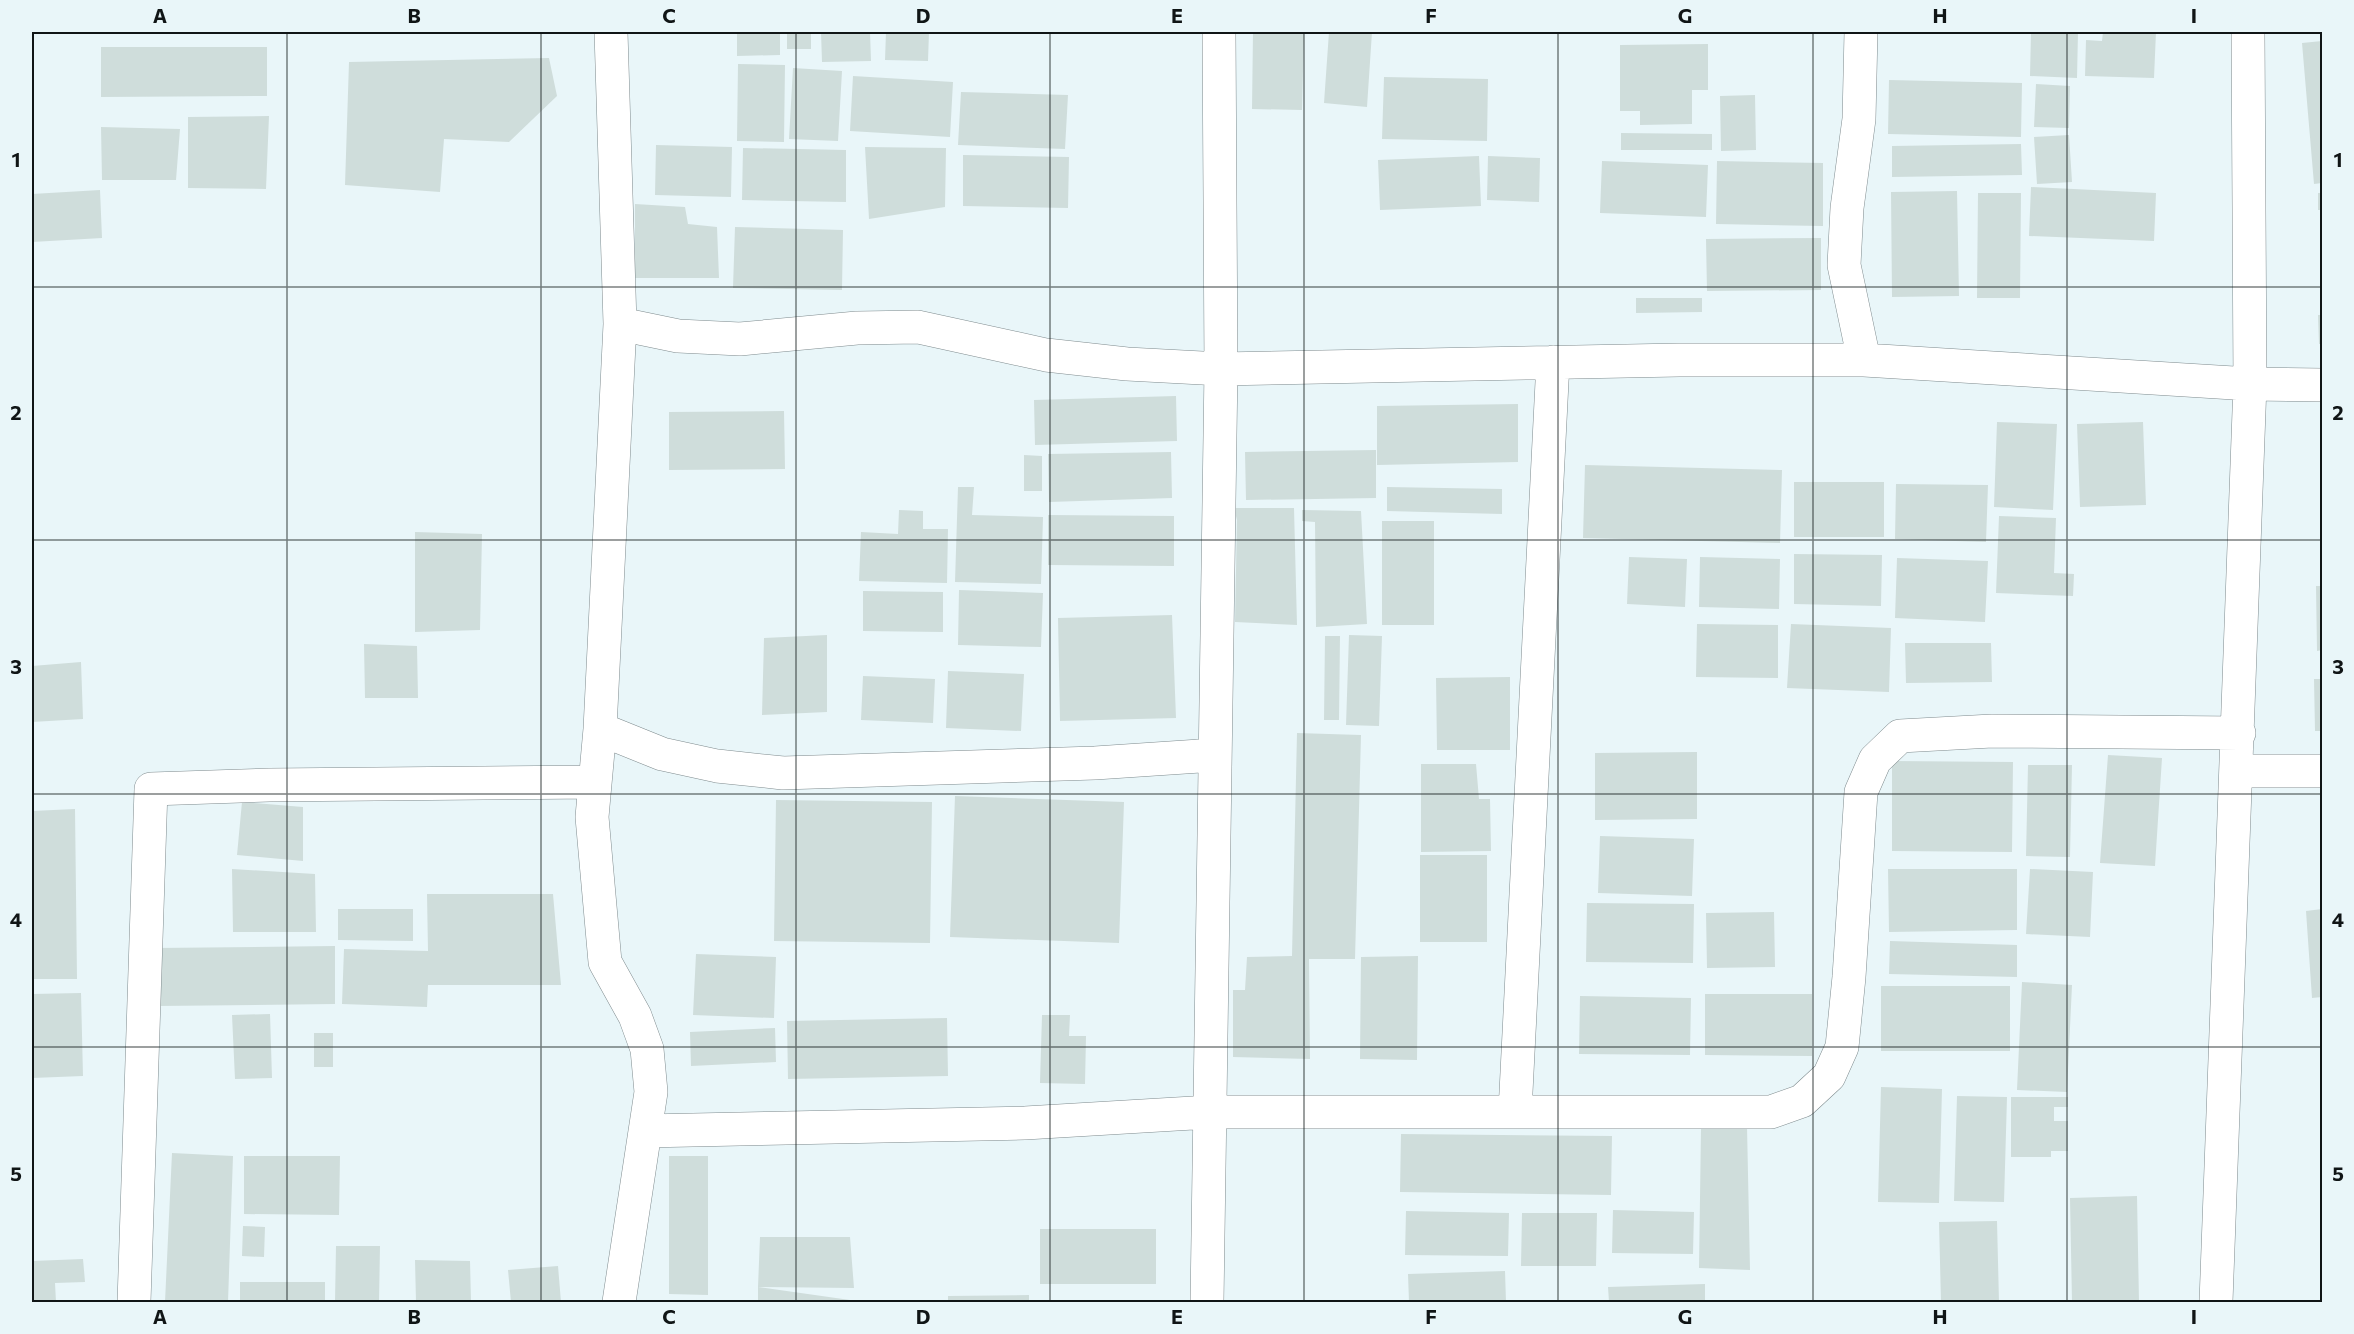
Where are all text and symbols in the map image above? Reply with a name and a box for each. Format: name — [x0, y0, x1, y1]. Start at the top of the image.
text: A — [153, 3, 167, 27]
text: B — [407, 3, 421, 27]
text: C — [662, 3, 676, 27]
text: D — [916, 3, 930, 27]
text: E — [1171, 3, 1183, 27]
text: F — [1425, 3, 1437, 27]
text: G — [1678, 3, 1692, 27]
text: H — [1933, 3, 1948, 27]
text: I — [2191, 3, 2197, 27]
text: 1 — [11, 147, 21, 171]
text: 1 — [2333, 147, 2343, 171]
text: 2 — [10, 400, 22, 424]
text: 2 — [2332, 400, 2344, 424]
text: 3 — [10, 654, 22, 678]
text: 3 — [2332, 654, 2344, 678]
text: 4 — [10, 907, 22, 931]
text: 4 — [2332, 907, 2344, 931]
text: 5 — [10, 1161, 22, 1185]
text: 5 — [2332, 1161, 2344, 1185]
text: A — [153, 1304, 167, 1328]
text: B — [407, 1304, 421, 1328]
text: C — [662, 1304, 676, 1328]
text: D — [916, 1304, 930, 1328]
text: E — [1171, 1304, 1183, 1328]
text: F — [1425, 1304, 1437, 1328]
text: G — [1678, 1304, 1692, 1328]
text: H — [1933, 1304, 1948, 1328]
text: I — [2191, 1304, 2197, 1328]

